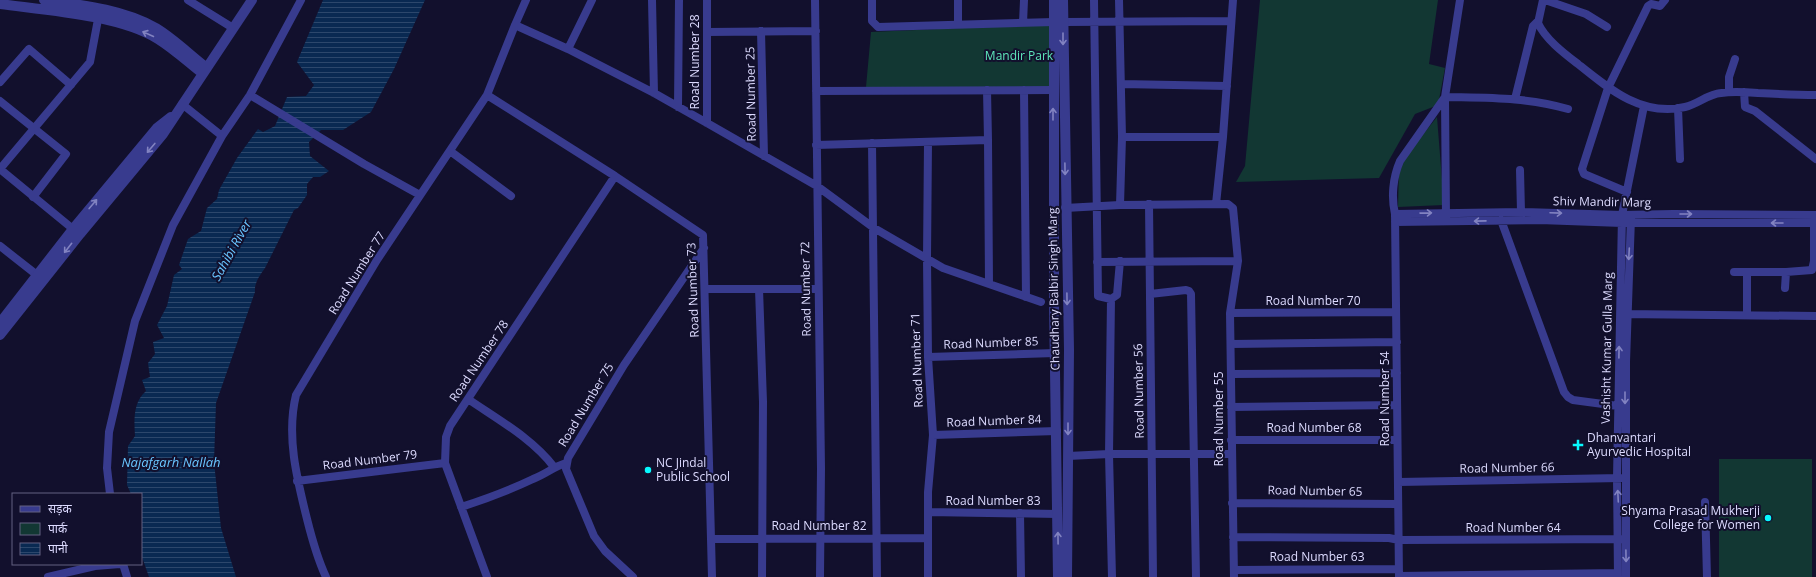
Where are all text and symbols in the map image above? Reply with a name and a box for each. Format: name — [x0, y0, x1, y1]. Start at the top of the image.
street label: Road Number 28 — [686, 14, 703, 110]
one-way arrow — [142, 30, 154, 38]
one-way arrow — [1059, 32, 1067, 45]
street label: Road Number 25 — [741, 46, 760, 142]
park label: Mandir Park — [985, 47, 1054, 64]
one-way arrow — [1049, 108, 1057, 121]
one-way arrow — [147, 143, 156, 153]
one-way arrow — [1061, 162, 1069, 175]
street label: Shiv Mandir Marg — [1553, 192, 1652, 211]
one-way arrow — [89, 199, 98, 210]
street label: Chaudhary Balbir Singh Marg — [1044, 207, 1063, 371]
one-way arrow — [1419, 210, 1432, 217]
one-way arrow — [1549, 210, 1562, 217]
one-way arrow — [1679, 210, 1692, 218]
water label: Sahibi River — [207, 216, 256, 284]
one-way arrow — [1474, 217, 1487, 225]
one-way arrow — [1771, 219, 1784, 227]
street label: Road Number 77 — [324, 228, 389, 318]
street label: Road Number 72 — [796, 241, 815, 337]
street label: Road Number 73 — [682, 242, 703, 338]
one-way arrow — [64, 243, 73, 254]
one-way arrow — [1626, 247, 1633, 260]
street label: Vashisht Kumar Gulla Marg — [1597, 272, 1616, 424]
one-way arrow — [1064, 292, 1071, 305]
street label: Road Number 70 — [1265, 292, 1361, 309]
street label: Road Number 71 — [906, 312, 927, 408]
street label: Road Number 78 — [445, 316, 512, 405]
street label: Road Number 85 — [943, 332, 1039, 353]
street label: Road Number 56 — [1129, 343, 1148, 439]
one-way arrow — [1615, 346, 1623, 359]
street label: Road Number 54 — [1376, 351, 1393, 447]
street label: Road Number 75 — [554, 360, 617, 450]
street label: Road Number 55 — [1210, 371, 1227, 467]
one-way arrow — [1621, 391, 1629, 404]
street label: Road Number 84 — [946, 410, 1042, 431]
street label: Road Number 68 — [1266, 419, 1362, 436]
one-way arrow — [1064, 422, 1072, 435]
place label: Dhanvantari Ayurvedic Hospital — [1587, 429, 1691, 460]
marker: Dhanvantari Ayurvedic Hospital — [1572, 439, 1584, 451]
street label: Road Number 79 — [322, 445, 418, 474]
water label: Najafgarh Nallah — [121, 453, 221, 471]
place label: NC Jindal Public School — [656, 454, 730, 485]
street label: Road Number 66 — [1459, 458, 1555, 477]
marker: NC Jindal Public School — [643, 465, 653, 475]
street label: Road Number 65 — [1267, 481, 1363, 500]
one-way arrow — [1614, 490, 1621, 503]
street label: Road Number 83 — [945, 492, 1041, 509]
legend — [12, 493, 142, 565]
text: सड़क — [48, 500, 73, 517]
place label: Shyama Prasad Mukherji College for Women — [1621, 502, 1760, 533]
marker: Shyama Prasad Mukherji College for Women — [1763, 513, 1773, 523]
street label: Road Number 82 — [771, 517, 867, 534]
street label: Road Number 64 — [1465, 519, 1561, 536]
text: पार्क — [48, 520, 68, 537]
one-way arrow — [1054, 532, 1062, 545]
text: पानी — [48, 540, 69, 557]
street label: Road Number 63 — [1269, 548, 1365, 565]
one-way arrow — [1622, 549, 1630, 562]

